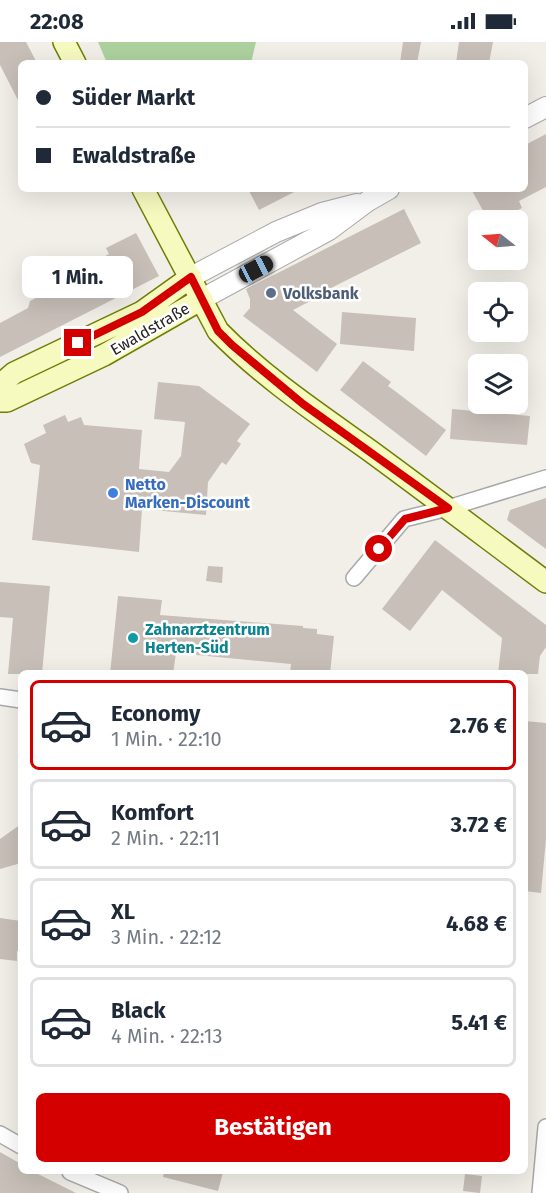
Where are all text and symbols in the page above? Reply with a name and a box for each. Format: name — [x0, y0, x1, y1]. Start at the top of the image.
text: 22:08 — [30, 8, 84, 35]
text: Süder Markt — [72, 84, 195, 111]
text: Ewaldstraße — [72, 142, 196, 169]
north arrow — [468, 210, 528, 270]
map controls — [468, 210, 528, 414]
car — [236, 253, 276, 285]
callout: 1 Min. — [22, 256, 134, 298]
text: 1 Min. — [52, 265, 103, 289]
button: locate — [468, 282, 528, 342]
place label: Volksbank — [282, 284, 359, 303]
marker: Volksbank — [264, 286, 278, 300]
street label: Ewaldstraße — [107, 299, 193, 359]
route end — [64, 329, 91, 356]
button: layers — [468, 354, 528, 414]
place label: Netto Marken-Discount — [125, 475, 251, 512]
marker: Netto Marken-Discount — [106, 486, 120, 500]
route start — [365, 535, 392, 562]
place label: Zahnarztzentrum Herten-Süd — [145, 620, 270, 657]
marker: Zahnarztzentrum Herten-Süd — [126, 631, 140, 645]
icon: car — [39, 698, 93, 752]
text: Economy — [111, 700, 200, 727]
text: 2.76 € — [450, 712, 507, 739]
text: 1 Min. · 22:10 — [111, 727, 222, 751]
icon: car — [39, 797, 93, 851]
text: Komfort — [111, 799, 194, 826]
text: 3.72 € — [451, 811, 507, 838]
text: 2 Min. · 22:11 — [111, 826, 220, 850]
icon: car — [39, 896, 93, 950]
text: XL — [111, 898, 135, 925]
text: 4.68 € — [446, 910, 507, 937]
text: 3 Min. · 22:12 — [111, 925, 222, 949]
icon: car — [39, 995, 93, 1049]
text: Black — [111, 997, 166, 1024]
text: 5.41 € — [451, 1009, 507, 1036]
text: 4 Min. · 22:13 — [111, 1024, 223, 1048]
button: Bestätigen — [36, 1093, 510, 1162]

